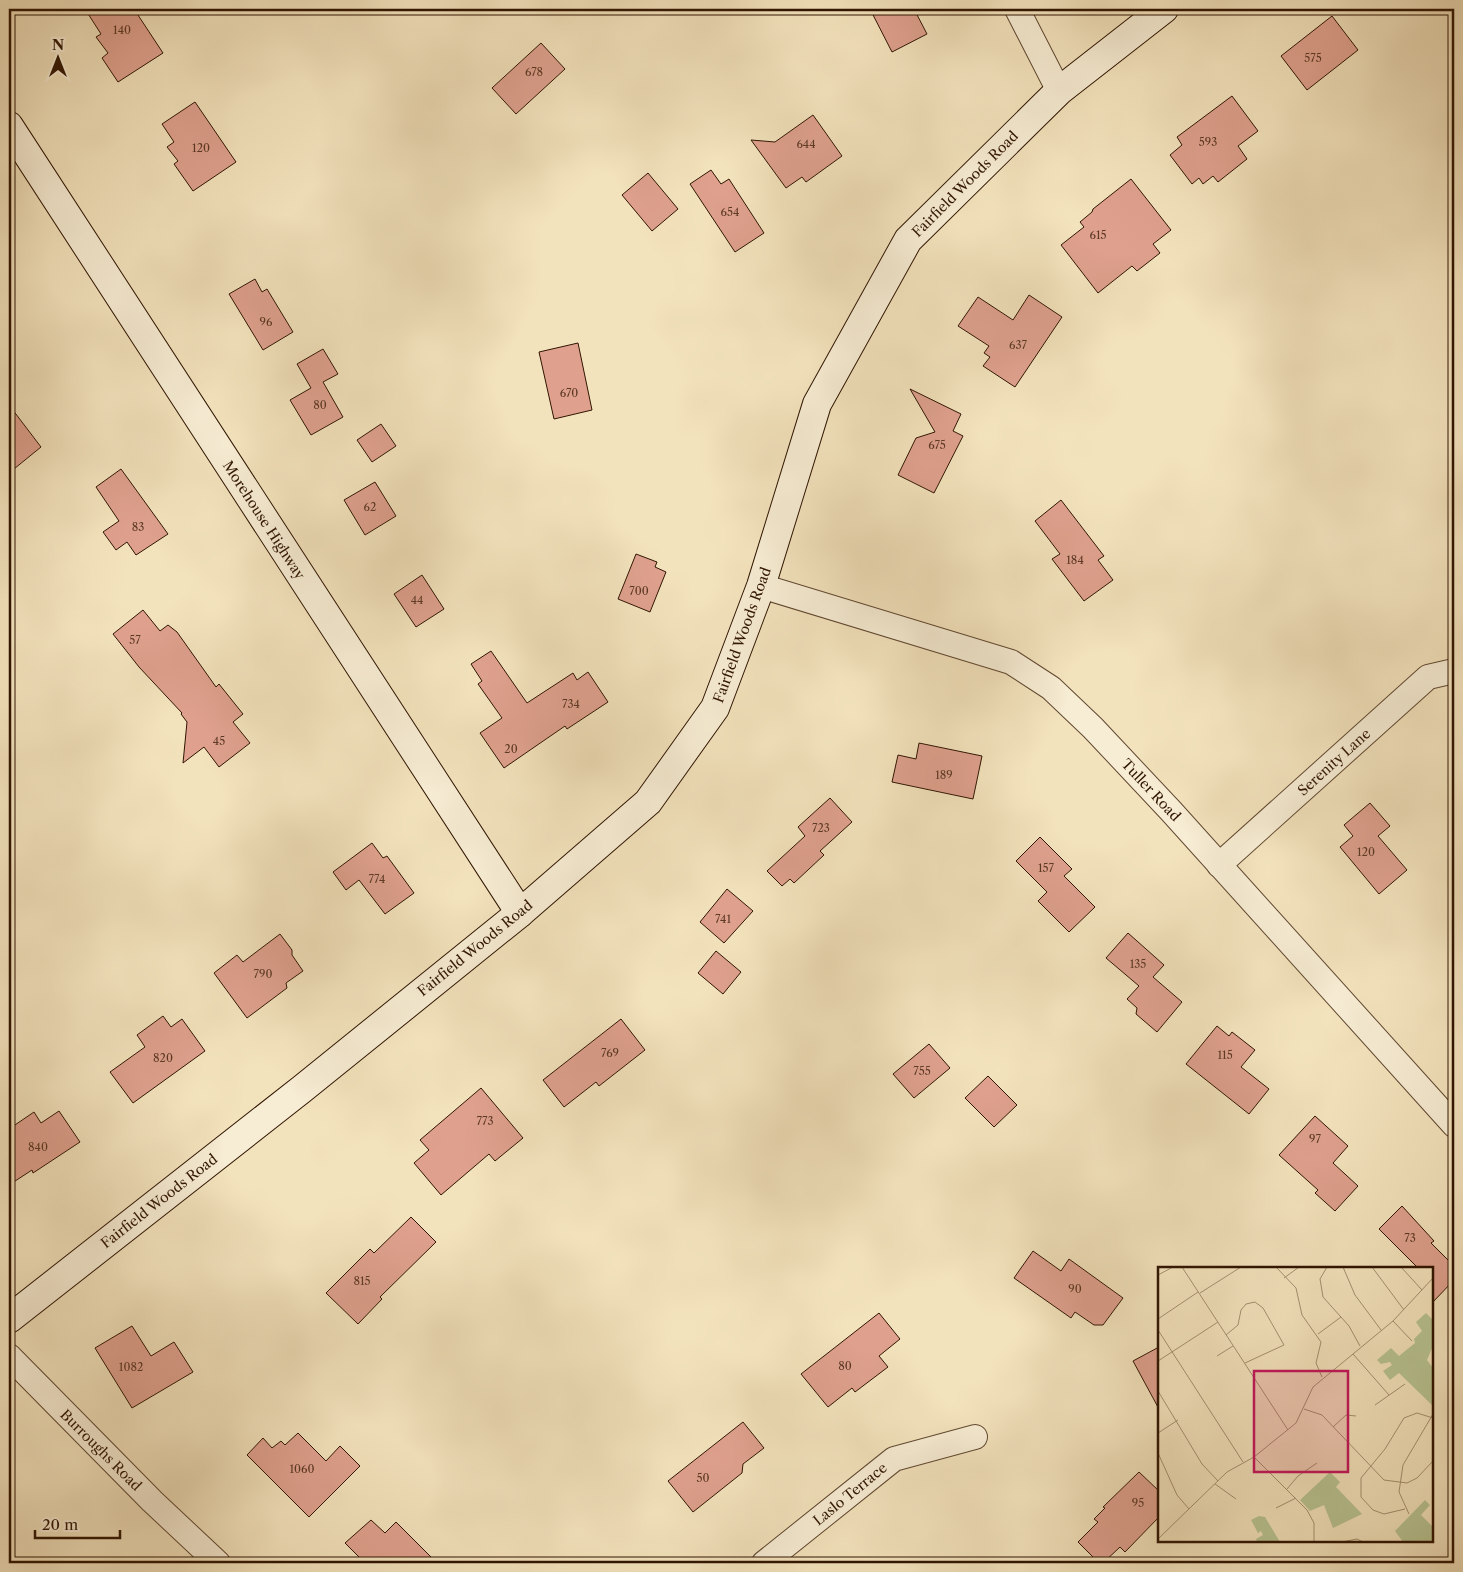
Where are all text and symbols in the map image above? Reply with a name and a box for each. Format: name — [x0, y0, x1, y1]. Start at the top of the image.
house number: 140 — [113, 23, 131, 37]
north arrow — [32, 32, 82, 82]
text: N — [52, 36, 64, 54]
house number: 575 — [1304, 51, 1322, 65]
house number: 678 — [525, 65, 543, 79]
street label: Fairfield Woods Road — [908, 127, 1022, 241]
house number: 593 — [1199, 135, 1217, 149]
house number: 644 — [796, 137, 816, 151]
house number: 120 — [192, 141, 210, 155]
house number: 654 — [721, 205, 739, 219]
house number: 615 — [1089, 228, 1107, 242]
house number: 96 — [260, 315, 273, 329]
house number: 637 — [1009, 338, 1028, 352]
house number: 670 — [560, 386, 578, 400]
house number: 80 — [313, 398, 327, 412]
house number: 675 — [928, 438, 946, 452]
street label: Morehouse Highway — [219, 457, 309, 583]
house number: 62 — [364, 500, 376, 514]
house number: 83 — [132, 520, 144, 534]
house number: 184 — [1066, 553, 1084, 567]
street label: Fairfield Woods Road — [709, 564, 775, 705]
house number: 700 — [629, 584, 649, 598]
house number: 44 — [411, 593, 423, 607]
house number: 57 — [129, 633, 141, 647]
house number: 734 — [562, 697, 580, 711]
street label: Serenity Lane — [1294, 724, 1374, 799]
house number: 45 — [213, 734, 225, 748]
house number: 20 — [504, 742, 518, 756]
street label: Tuller Road — [1118, 755, 1185, 825]
house number: 189 — [935, 768, 953, 782]
house number: 723 — [812, 821, 830, 835]
house number: 120 — [1357, 845, 1375, 859]
house number: 157 — [1038, 861, 1055, 875]
house number: 774 — [369, 872, 385, 886]
street label: Fairfield Woods Road — [414, 896, 537, 1000]
house number: 741 — [715, 912, 731, 926]
house number: 135 — [1130, 957, 1146, 971]
house number: 790 — [254, 967, 272, 981]
house number: 769 — [601, 1046, 619, 1060]
house number: 115 — [1217, 1048, 1233, 1062]
house number: 820 — [153, 1051, 173, 1065]
house number: 755 — [913, 1064, 931, 1078]
house number: 773 — [477, 1114, 493, 1128]
house number: 97 — [1309, 1132, 1322, 1146]
house number: 840 — [28, 1140, 48, 1154]
street label: Fairfield Woods Road — [97, 1150, 221, 1252]
house number: 73 — [1404, 1231, 1416, 1245]
inset map — [1158, 1267, 1433, 1542]
house number: 815 — [353, 1274, 371, 1288]
house number: 90 — [1068, 1282, 1082, 1296]
house number: 80 — [838, 1359, 852, 1373]
house number: 1082 — [119, 1360, 143, 1374]
street label: Burroughs Road — [57, 1406, 146, 1495]
street label: Laslo Terrace — [809, 1459, 891, 1529]
house number: 1060 — [289, 1462, 315, 1476]
house number: 50 — [697, 1471, 709, 1485]
house number: 95 — [1132, 1496, 1144, 1510]
scale bar — [35, 1507, 120, 1539]
text: 20 m — [42, 1515, 78, 1534]

